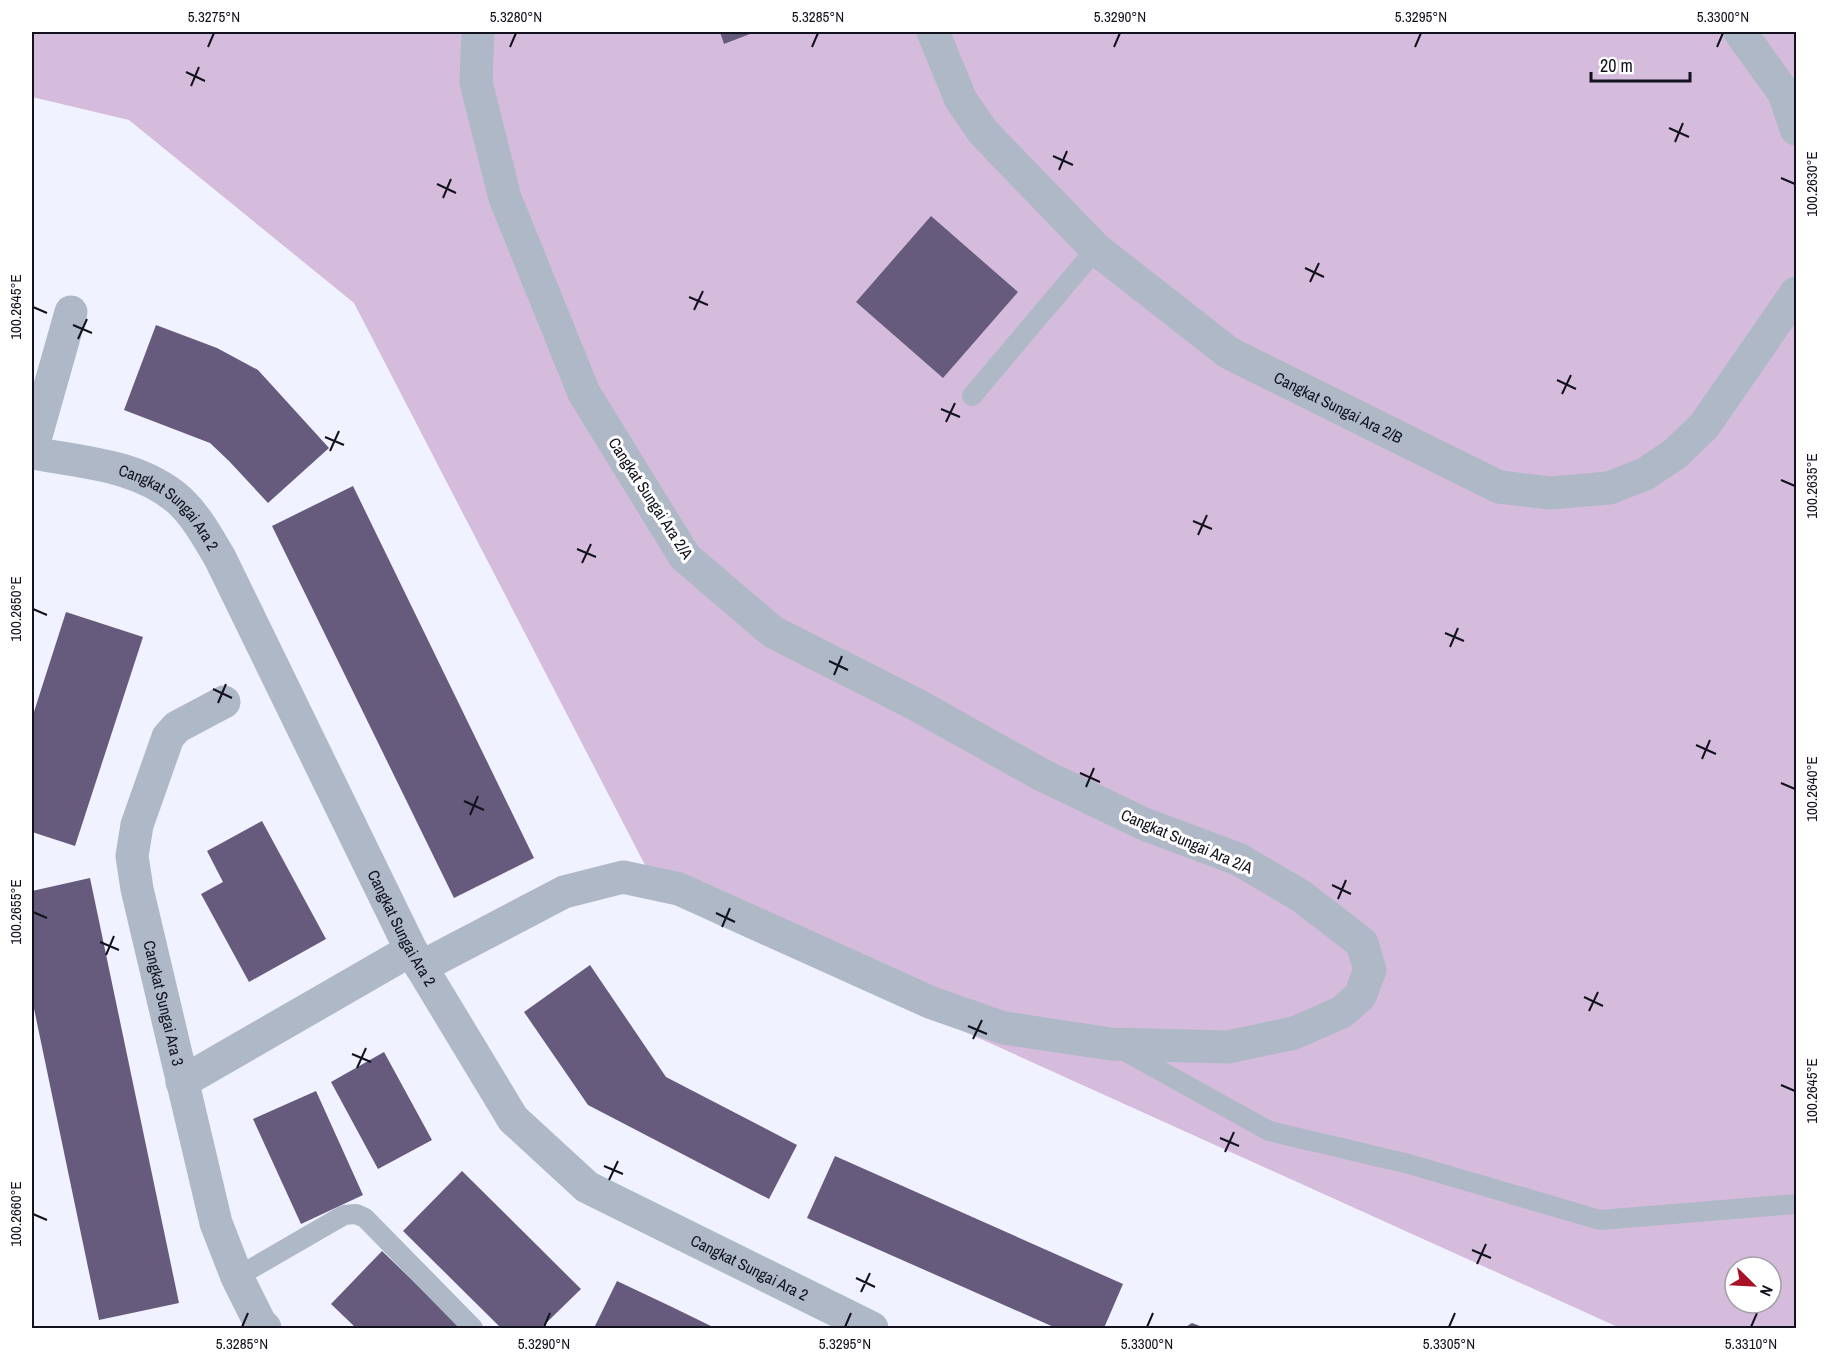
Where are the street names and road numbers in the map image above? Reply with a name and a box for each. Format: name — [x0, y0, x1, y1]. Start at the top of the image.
street label: Cangkat Sungai Ara 2/B — [1270, 366, 1407, 449]
street label: Cangkat Sungai Ara 2/A — [603, 433, 699, 563]
street label: Cangkat Sungai Ara 2 — [116, 459, 224, 555]
street label: Cangkat Sungai Ara 2/A — [1118, 803, 1256, 879]
street label: Cangkat Sungai Ara 2 — [363, 866, 441, 990]
street label: Cangkat Sungai Ara 3 — [138, 938, 189, 1068]
street label: Cangkat Sungai Ara 2 — [687, 1229, 812, 1306]

